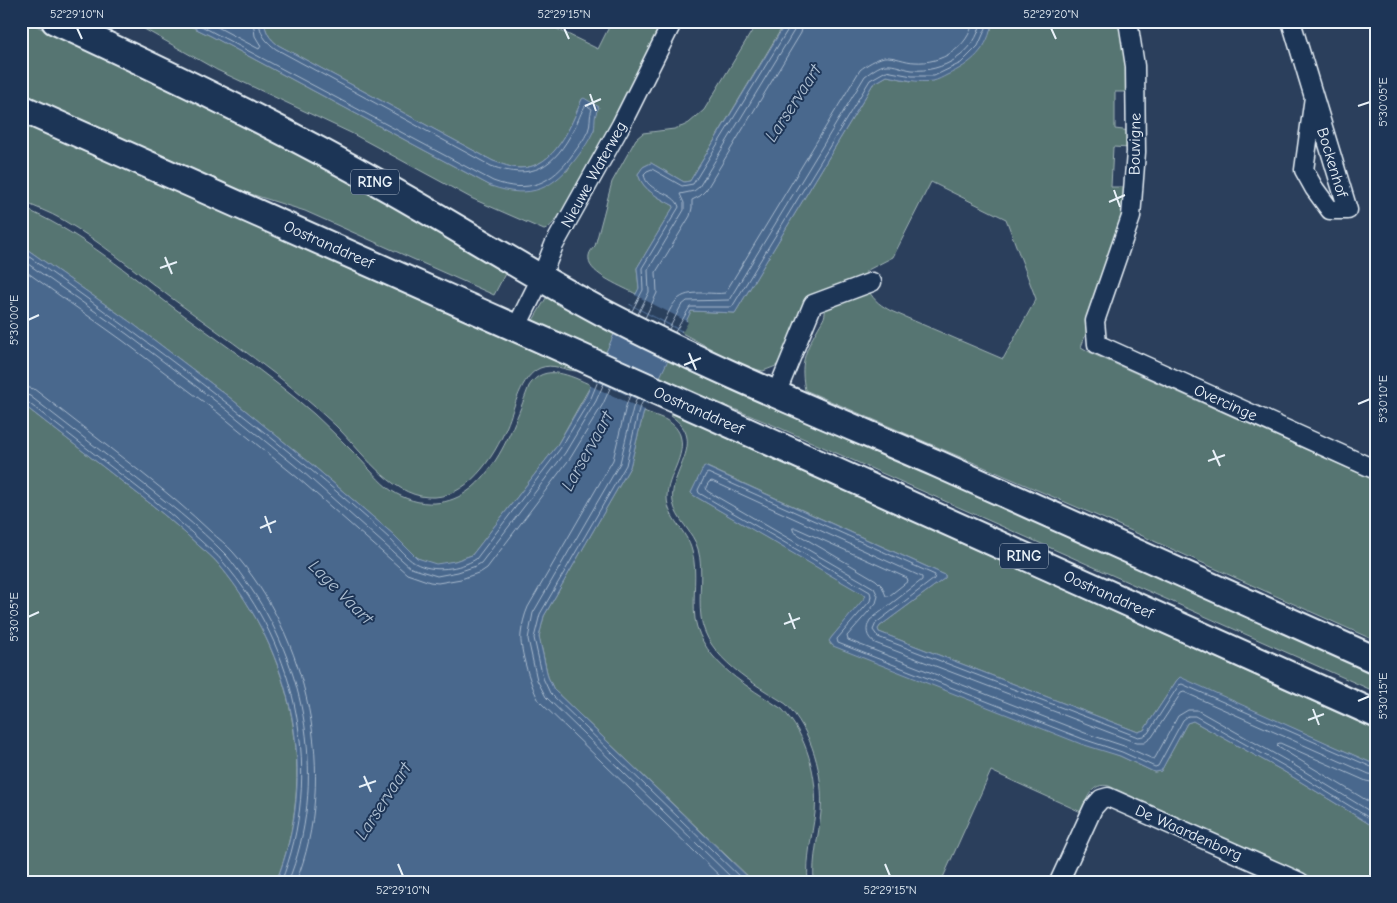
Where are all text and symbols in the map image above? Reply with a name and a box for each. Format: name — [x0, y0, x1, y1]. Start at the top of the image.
text: 52°29'10"N — [50, 7, 104, 21]
text: 52°29'15"N — [537, 7, 591, 21]
text: 52°29'20"N — [1023, 7, 1079, 21]
water label: Larservaart — [761, 60, 827, 146]
text: 5°30'05"E — [1376, 77, 1390, 127]
street label: Bouvigne — [1125, 113, 1145, 175]
street label: Nieuwe Waterweg — [557, 118, 630, 231]
street label: Bockenhof — [1313, 125, 1352, 201]
road number: RING — [351, 170, 399, 194]
street label: Oostranddreef — [281, 217, 378, 273]
text: 5°30'00"E — [7, 295, 21, 345]
text: 5°30'10"E — [1376, 375, 1390, 423]
street label: Overcinge — [1191, 381, 1260, 425]
street label: Oostranddreef — [651, 383, 748, 439]
water label: Larservaart — [557, 407, 619, 495]
road number: RING — [1000, 544, 1048, 568]
water label: Lage Vaart — [304, 556, 378, 630]
street label: Oostranddreef — [1061, 567, 1158, 623]
text: 5°30'05"E — [7, 592, 21, 642]
text: 5°30'15"E — [1376, 673, 1390, 720]
water label: Larservaart — [351, 758, 417, 844]
street label: De Waardenborg — [1132, 801, 1245, 865]
text: 52°29'10"N — [376, 883, 430, 897]
text: 52°29'15"N — [863, 883, 917, 897]

